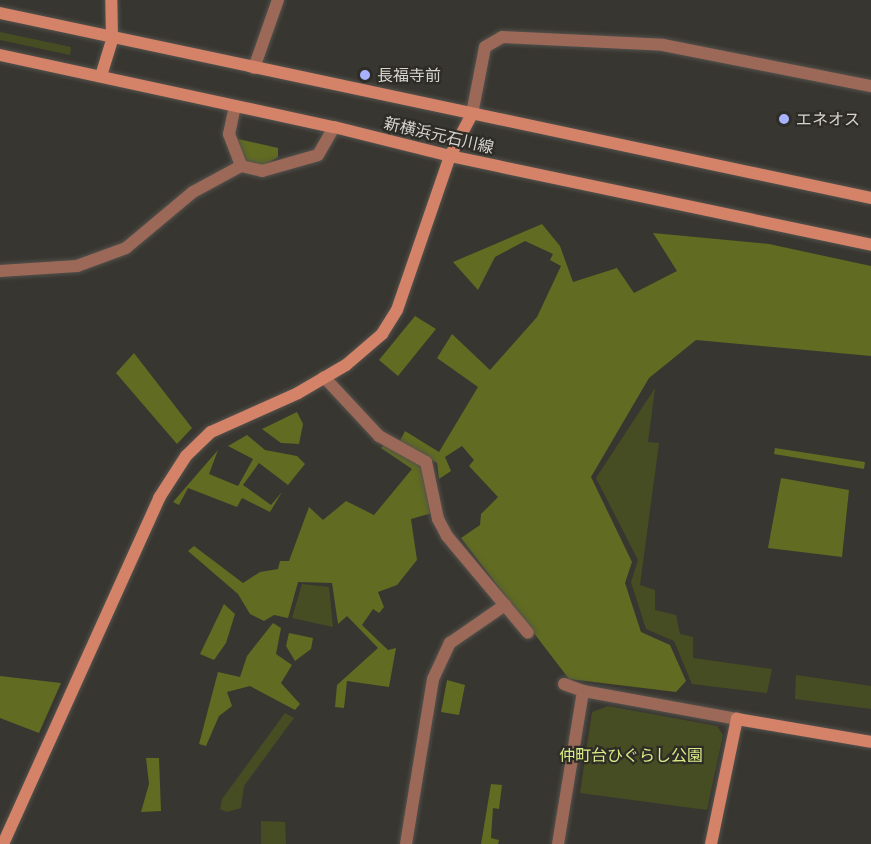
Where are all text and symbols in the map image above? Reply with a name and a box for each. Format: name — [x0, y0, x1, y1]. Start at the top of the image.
place label: 長福寺前 — [377, 65, 441, 85]
marker: 長福寺前 — [358, 68, 372, 82]
place label: エネオス — [796, 109, 860, 129]
marker: エネオス — [777, 112, 791, 126]
street label: 新横浜元石川線 — [382, 113, 496, 157]
park label: 仲町台ひぐらし公園 — [559, 745, 703, 765]

